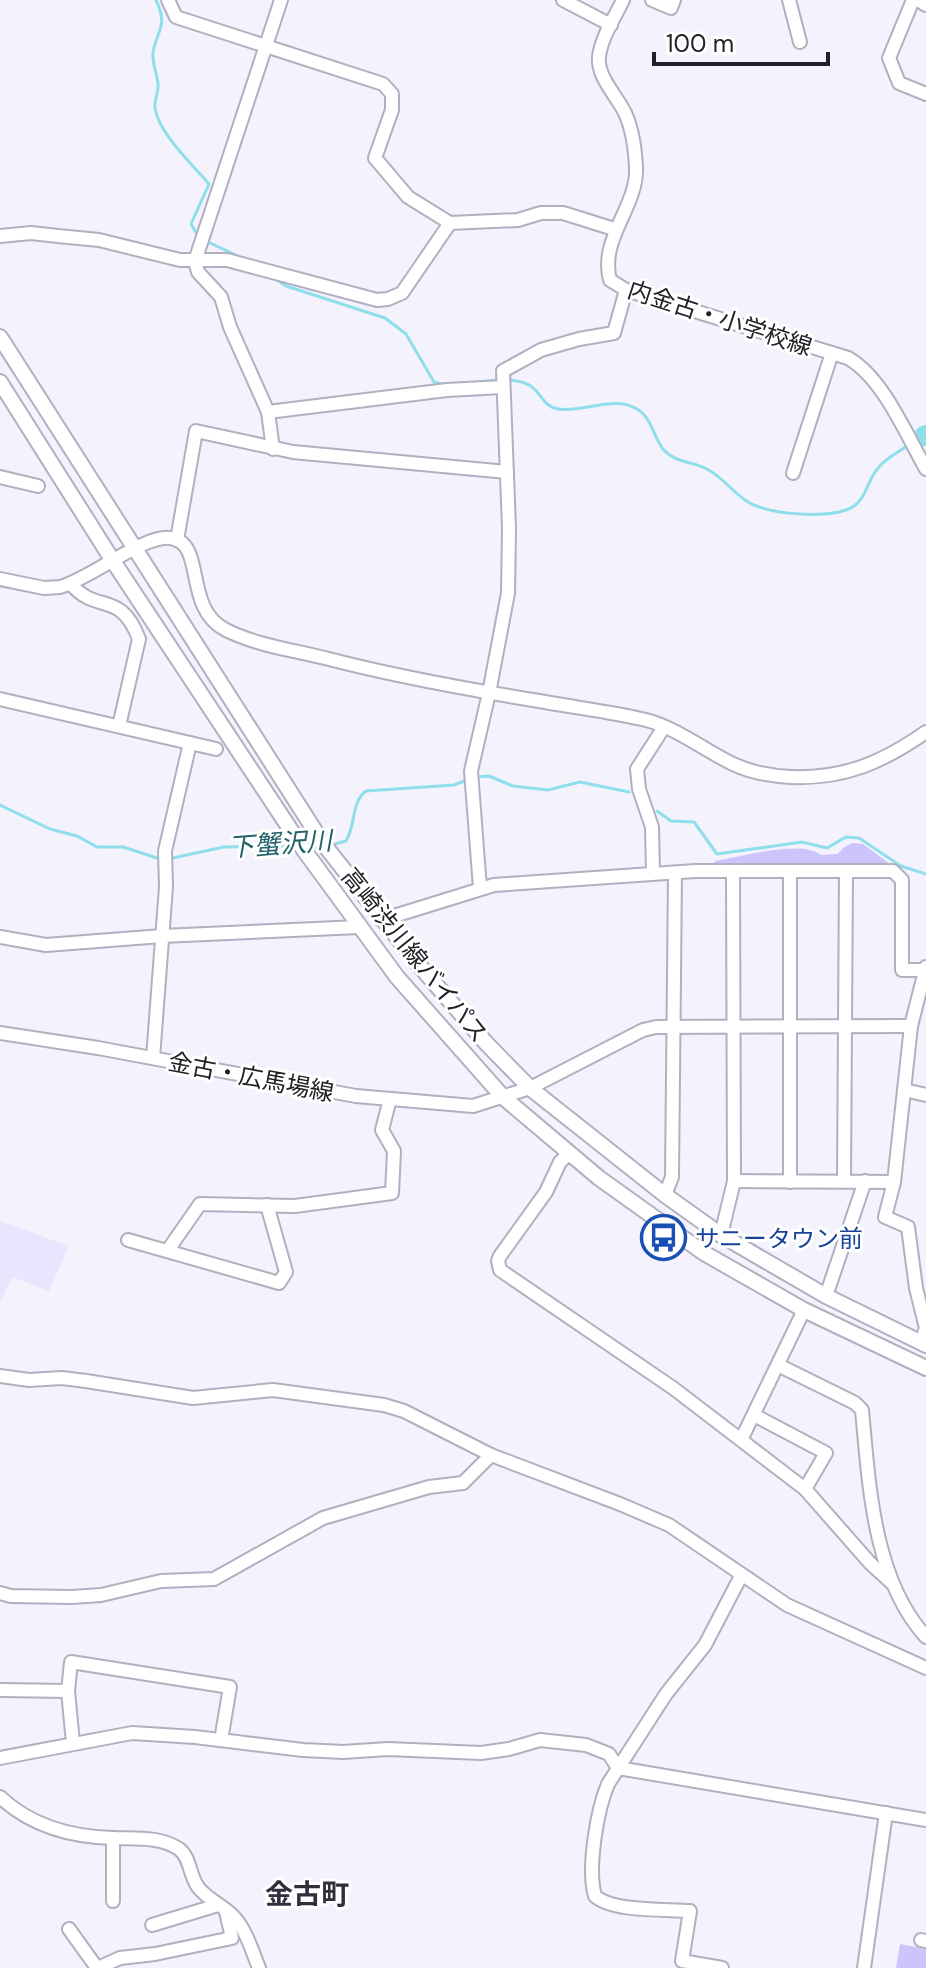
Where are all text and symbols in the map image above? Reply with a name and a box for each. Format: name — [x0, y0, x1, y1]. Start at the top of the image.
scale bar — [654, 16, 828, 66]
text: 100 m — [666, 28, 734, 59]
street label: 内金古・小学校線 — [624, 274, 816, 362]
water label: 下蟹沢川 — [227, 823, 336, 865]
street label: 高崎渋川線バイパス — [335, 861, 495, 1049]
street label: 金古・広馬場線 — [166, 1046, 336, 1108]
bus stop icon: サニータウン前 — [640, 1214, 688, 1262]
place label: サニータウン前 — [695, 1223, 863, 1254]
district label: 金古町 — [265, 1876, 349, 1913]

